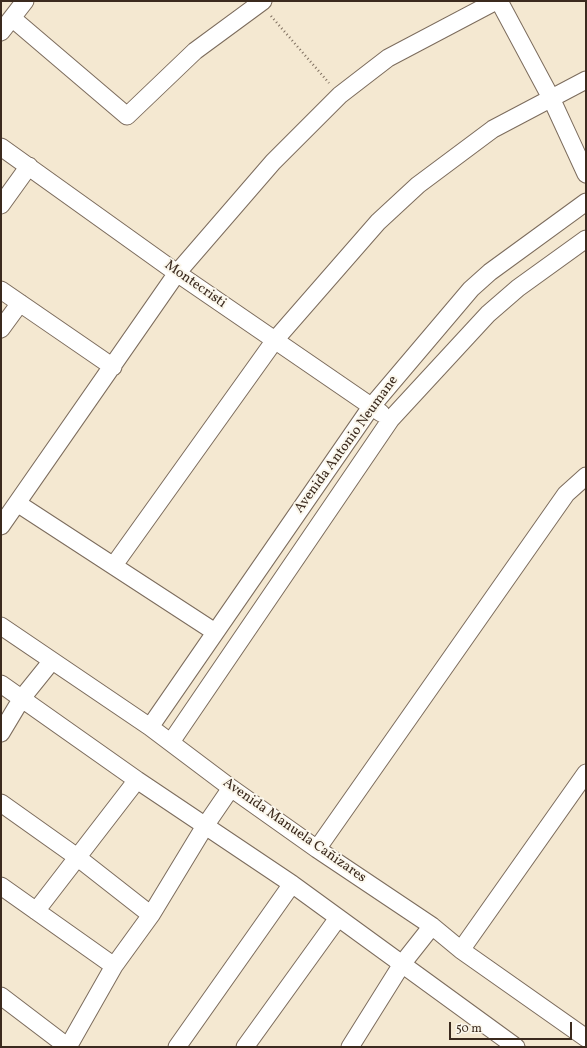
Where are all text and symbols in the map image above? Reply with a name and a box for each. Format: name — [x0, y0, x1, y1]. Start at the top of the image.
street label: Montecristi — [161, 258, 229, 312]
street label: Avenida Antonio Neumane — [292, 373, 402, 517]
street label: Avenida Manuela Cañizares — [219, 775, 369, 887]
scale bar — [451, 1014, 574, 1040]
text: 50 m — [456, 1021, 482, 1037]

